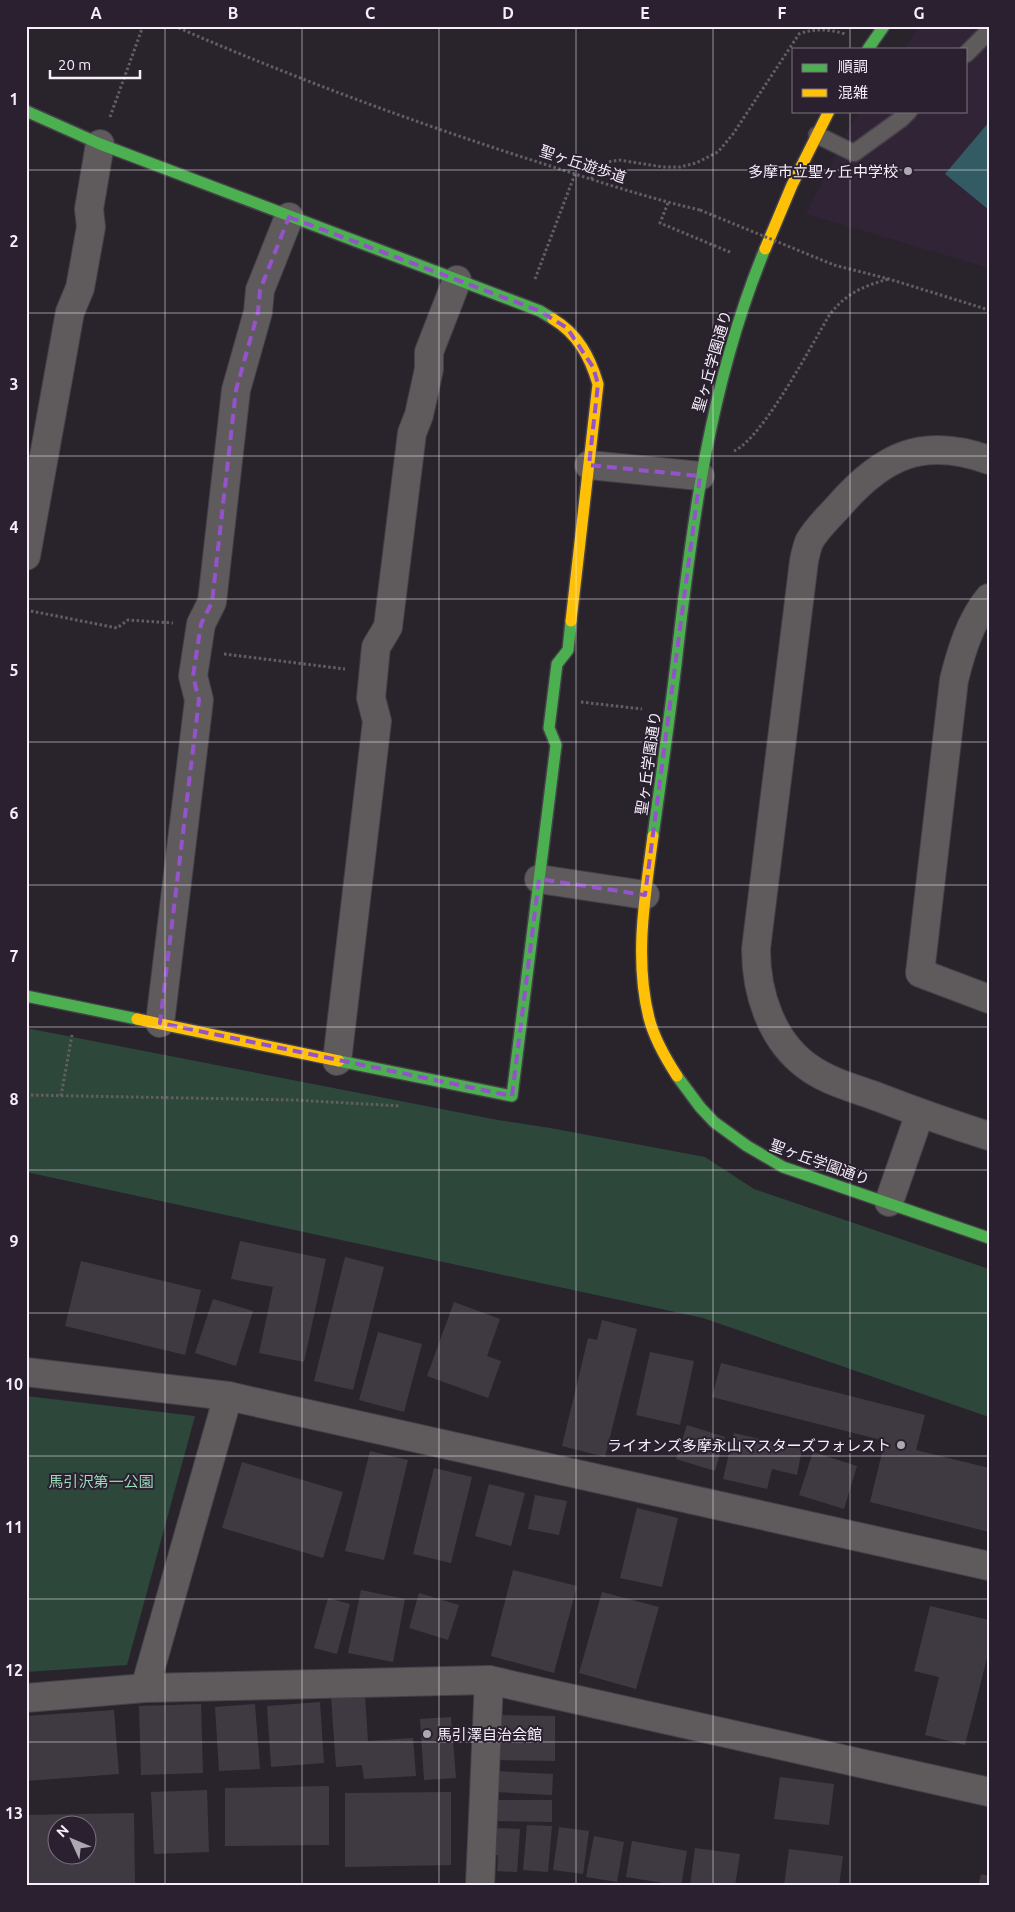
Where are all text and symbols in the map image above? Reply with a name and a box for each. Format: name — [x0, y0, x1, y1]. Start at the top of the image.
text: A — [90, 4, 102, 22]
text: B — [228, 4, 238, 22]
text: C — [365, 4, 375, 22]
text: D — [502, 4, 514, 22]
text: E — [640, 4, 650, 22]
text: F — [778, 4, 787, 22]
text: G — [913, 4, 925, 22]
scale bar — [50, 48, 140, 80]
legend — [792, 48, 968, 112]
text: 20 m — [58, 56, 91, 73]
text: 順調 — [838, 58, 868, 75]
text: 混雑 — [838, 84, 868, 101]
text: 1 — [9, 90, 19, 108]
street label: 聖ヶ丘遊歩道 — [538, 142, 628, 186]
place label: 多摩市立聖ヶ丘中学校 — [748, 163, 898, 180]
marker: 多摩市立聖ヶ丘中学校 — [902, 165, 914, 177]
text: 2 — [9, 232, 19, 250]
street label: 聖ヶ丘学園通り — [689, 308, 735, 414]
text: 3 — [9, 375, 19, 393]
text: 4 — [9, 518, 19, 536]
text: 5 — [9, 661, 19, 679]
street label: 聖ヶ丘学園通り — [632, 710, 664, 816]
text: 6 — [9, 804, 19, 822]
text: 7 — [9, 947, 19, 965]
text: 8 — [9, 1090, 19, 1108]
street label: 聖ヶ丘学園通り — [768, 1136, 872, 1188]
text: 9 — [9, 1232, 19, 1250]
text: 10 — [5, 1375, 23, 1393]
place label: ライオンズ多摩永山マスターズフォレスト — [607, 1437, 891, 1454]
marker: ライオンズ多摩永山マスターズフォレスト — [895, 1439, 907, 1451]
park label: 馬引沢第一公園 — [48, 1473, 154, 1490]
text: 11 — [5, 1518, 23, 1536]
text: 12 — [5, 1661, 23, 1679]
place label: 馬引澤自治会館 — [437, 1726, 542, 1743]
marker: 馬引澤自治会館 — [421, 1728, 433, 1740]
text: 13 — [5, 1804, 23, 1822]
north arrow — [48, 1814, 98, 1864]
text: N — [53, 1822, 72, 1840]

